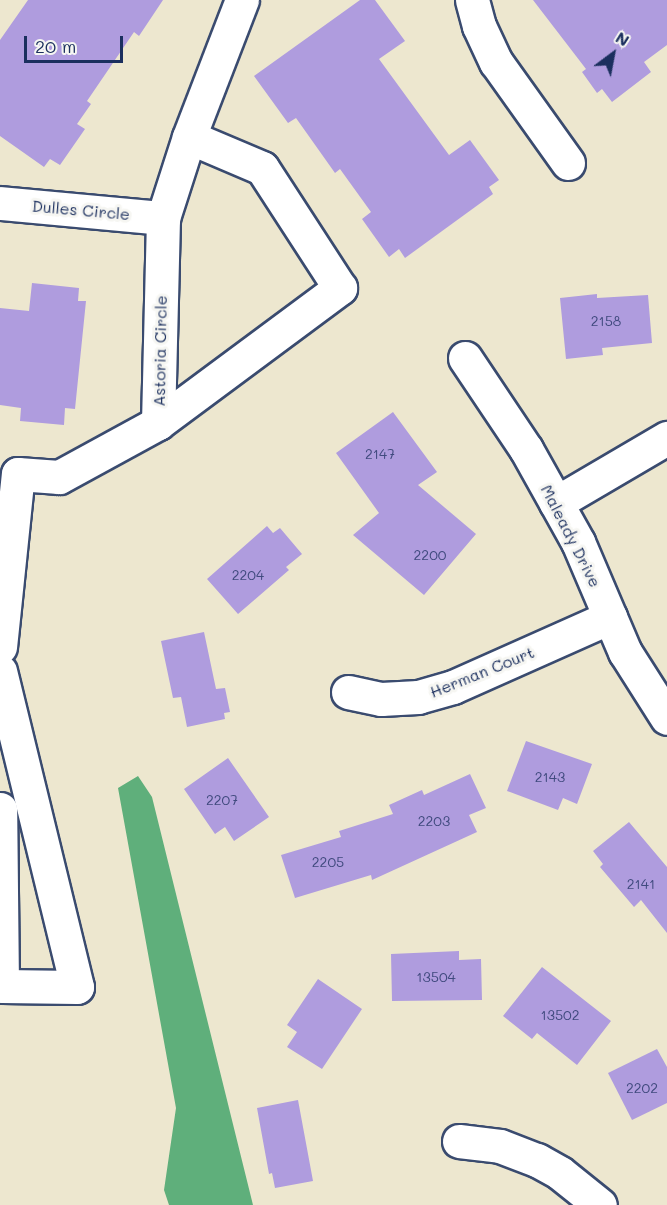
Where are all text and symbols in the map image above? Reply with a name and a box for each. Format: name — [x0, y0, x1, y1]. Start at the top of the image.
scale bar — [27, 24, 126, 62]
north arrow — [583, 24, 643, 84]
text: N — [612, 26, 634, 50]
text: 20 m — [35, 34, 76, 58]
street label: Dulles Circle — [31, 196, 131, 224]
street label: Astoria Circle — [149, 295, 171, 407]
house number: 2158 — [591, 313, 621, 329]
house number: 2147 — [365, 446, 395, 462]
street label: Maleady Drive — [537, 482, 605, 590]
house number: 2200 — [414, 547, 446, 563]
house number: 2204 — [232, 567, 264, 583]
street label: Herman Court — [427, 642, 537, 702]
house number: 2143 — [535, 769, 565, 785]
house number: 2207 — [206, 792, 238, 808]
house number: 2203 — [418, 813, 450, 829]
house number: 2205 — [312, 854, 344, 870]
house number: 2141 — [627, 876, 655, 892]
house number: 13504 — [416, 969, 456, 985]
house number: 13502 — [540, 1007, 580, 1023]
house number: 2202 — [626, 1080, 658, 1096]

